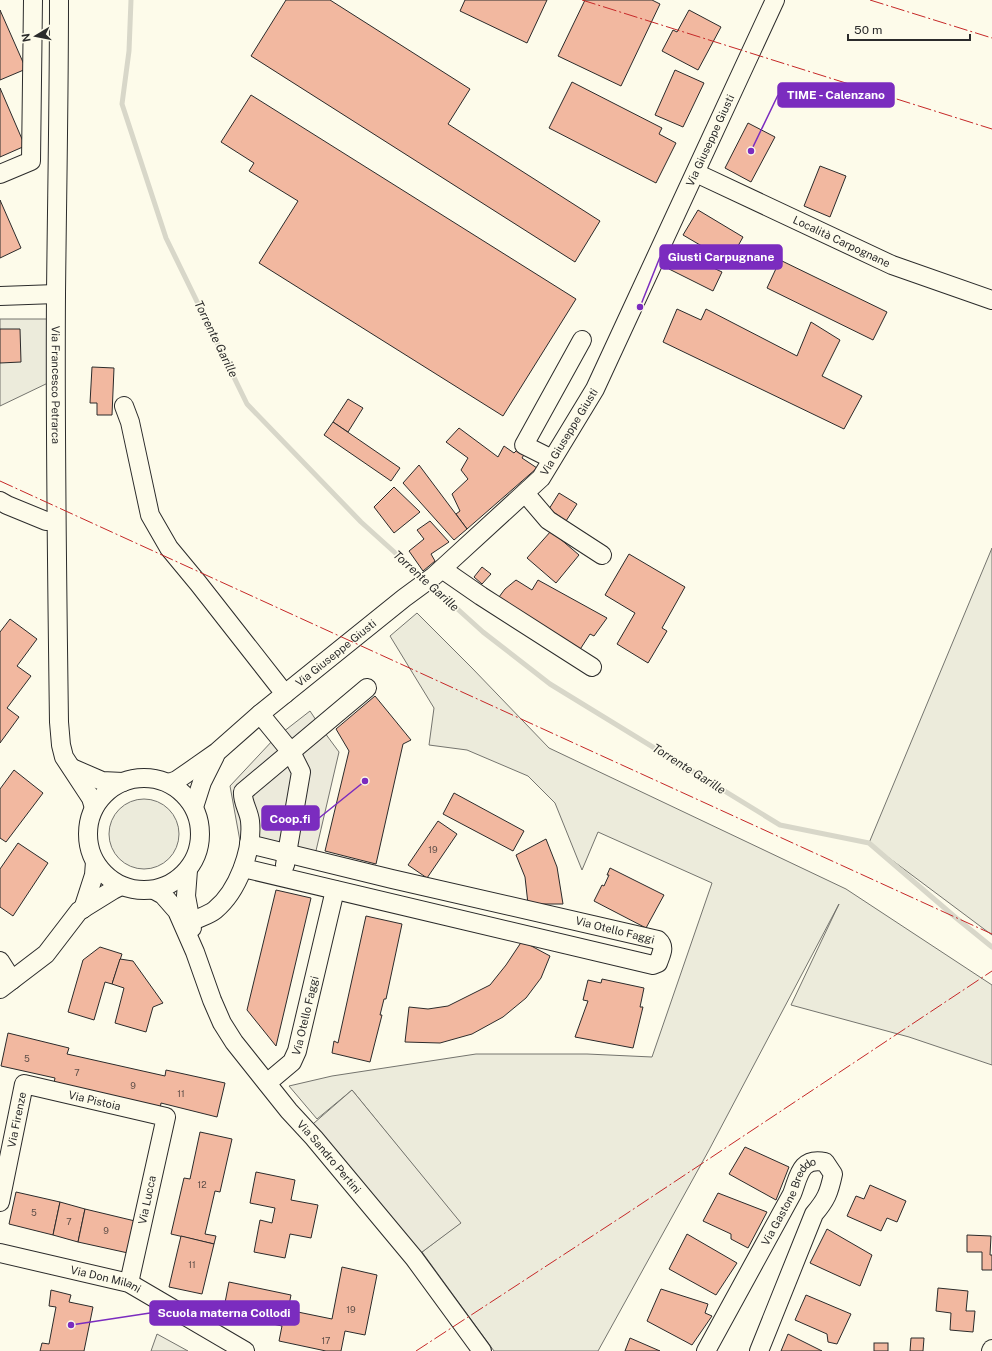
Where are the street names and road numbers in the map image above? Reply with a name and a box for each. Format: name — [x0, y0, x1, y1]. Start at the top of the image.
street label: Via Giuseppe Giusti — [684, 93, 736, 188]
street label: Località Carpognane — [791, 213, 892, 269]
street label: Via Francesco Petrarca — [50, 326, 62, 444]
street label: Via Giuseppe Giusti — [538, 386, 600, 477]
street label: Via Giuseppe Giusti — [293, 617, 378, 689]
street label: Via Otello Faggi — [574, 914, 656, 946]
street label: Via Otello Faggi — [290, 975, 321, 1057]
street label: Via Pistoia — [67, 1089, 122, 1112]
street label: Via Firenze — [5, 1091, 28, 1149]
street label: Via Sandro Pertini — [295, 1118, 363, 1196]
street label: Via Gastone Breddo — [759, 1155, 817, 1247]
street label: Via Lucca — [136, 1175, 158, 1225]
street label: Via Don Milani — [69, 1264, 143, 1295]

